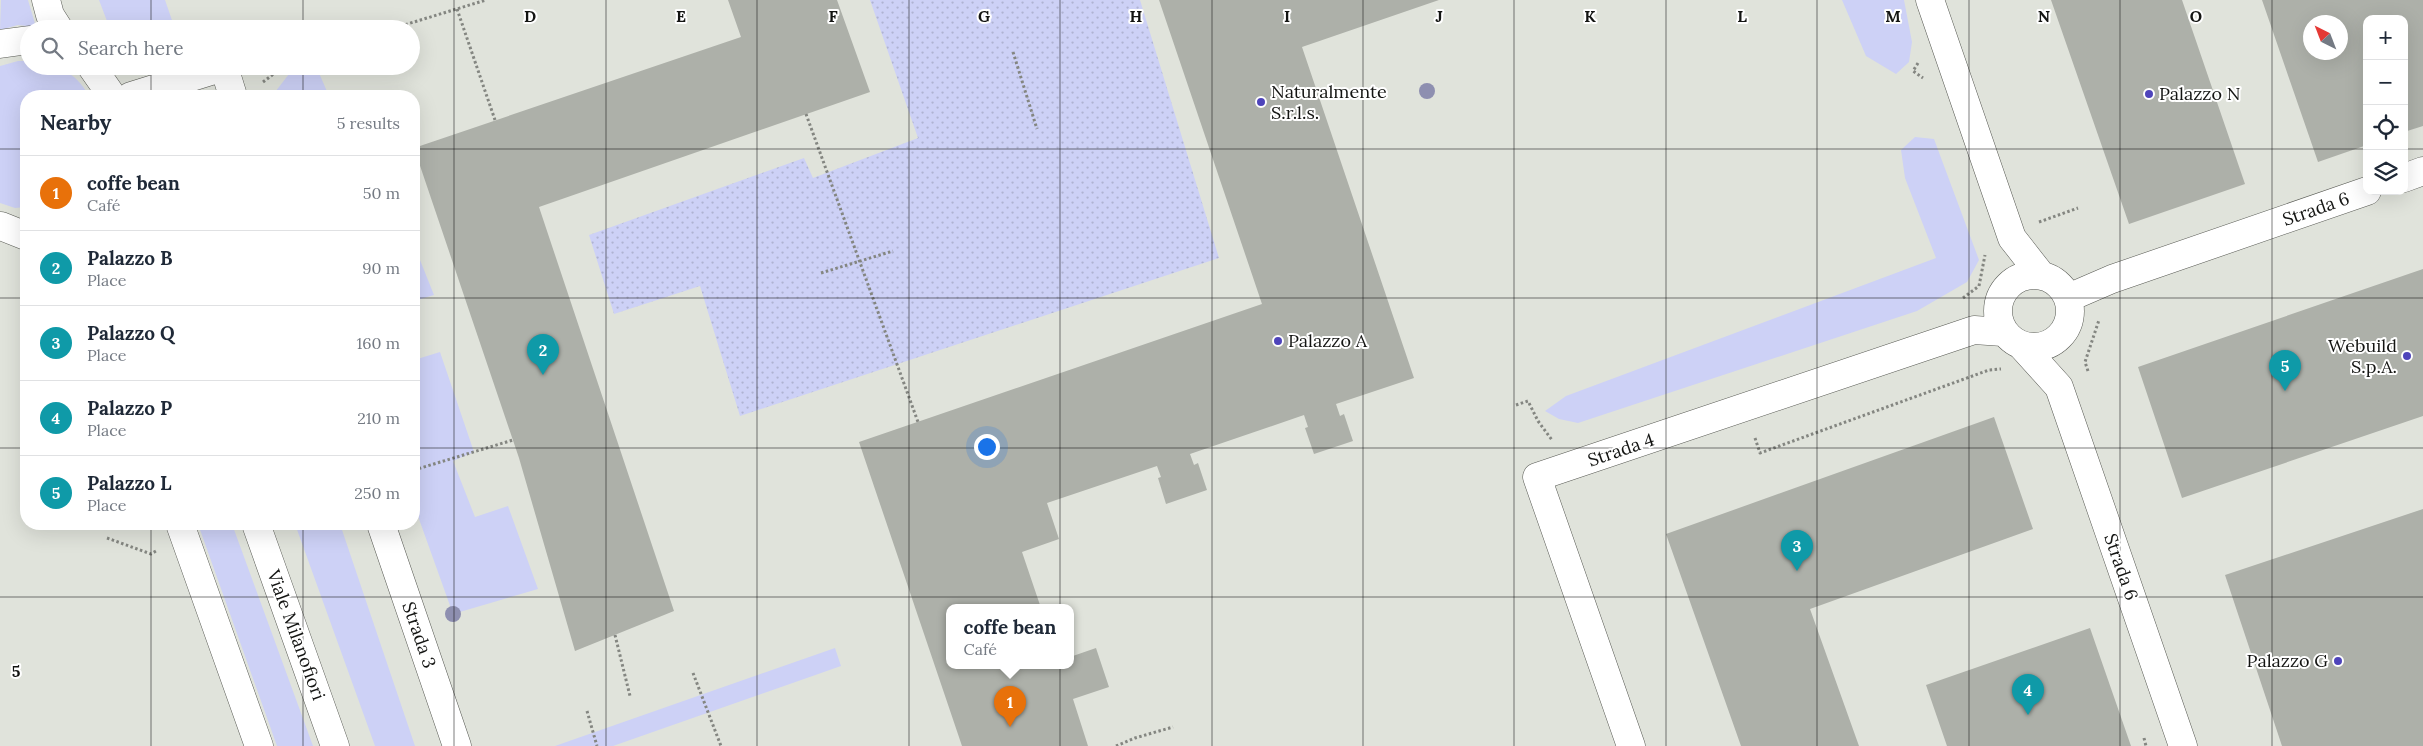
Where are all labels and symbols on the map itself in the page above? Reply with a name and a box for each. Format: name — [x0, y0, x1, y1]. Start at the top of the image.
text: D — [524, 6, 536, 26]
text: E — [676, 6, 686, 26]
text: F — [828, 6, 838, 26]
text: G — [978, 6, 990, 26]
text: H — [1130, 6, 1143, 26]
text: I — [1284, 6, 1290, 26]
text: J — [1435, 6, 1443, 26]
text: K — [1584, 6, 1596, 26]
text: L — [1737, 6, 1747, 26]
text: M — [1885, 6, 1901, 26]
text: N — [2038, 6, 2050, 26]
text: O — [2190, 6, 2202, 26]
north arrow — [2303, 15, 2348, 60]
place label: Naturalmente S.r.l.s. — [1271, 80, 1387, 124]
place label: Palazzo N — [2159, 82, 2240, 105]
marker: Palazzo N — [2143, 88, 2155, 100]
marker: Naturalmente S.r.l.s. — [1255, 96, 1267, 108]
street label: Strada 6 — [2279, 186, 2352, 231]
place label: Palazzo A — [1288, 329, 1368, 352]
pin: 2 — [527, 334, 559, 375]
place label: Webuild S.p.A. — [2328, 334, 2397, 378]
marker: Palazzo A — [1272, 335, 1284, 347]
pin: 5 — [2269, 350, 2301, 391]
marker: Webuild S.p.A. — [2401, 350, 2413, 362]
street label: Strada 4 — [1585, 427, 1657, 472]
your location — [974, 434, 1000, 460]
pin: 3 — [1781, 530, 1813, 571]
street label: Strada 6 — [2099, 530, 2144, 603]
street label: Viale Milanofiori — [262, 566, 331, 703]
street label: Strada 3 — [397, 599, 442, 671]
place label: Palazzo G — [2247, 649, 2328, 672]
marker: Palazzo G — [2332, 655, 2344, 667]
text: 5 — [12, 661, 21, 681]
pin: 4 — [2012, 674, 2044, 715]
pin: 1 — [994, 686, 1026, 727]

